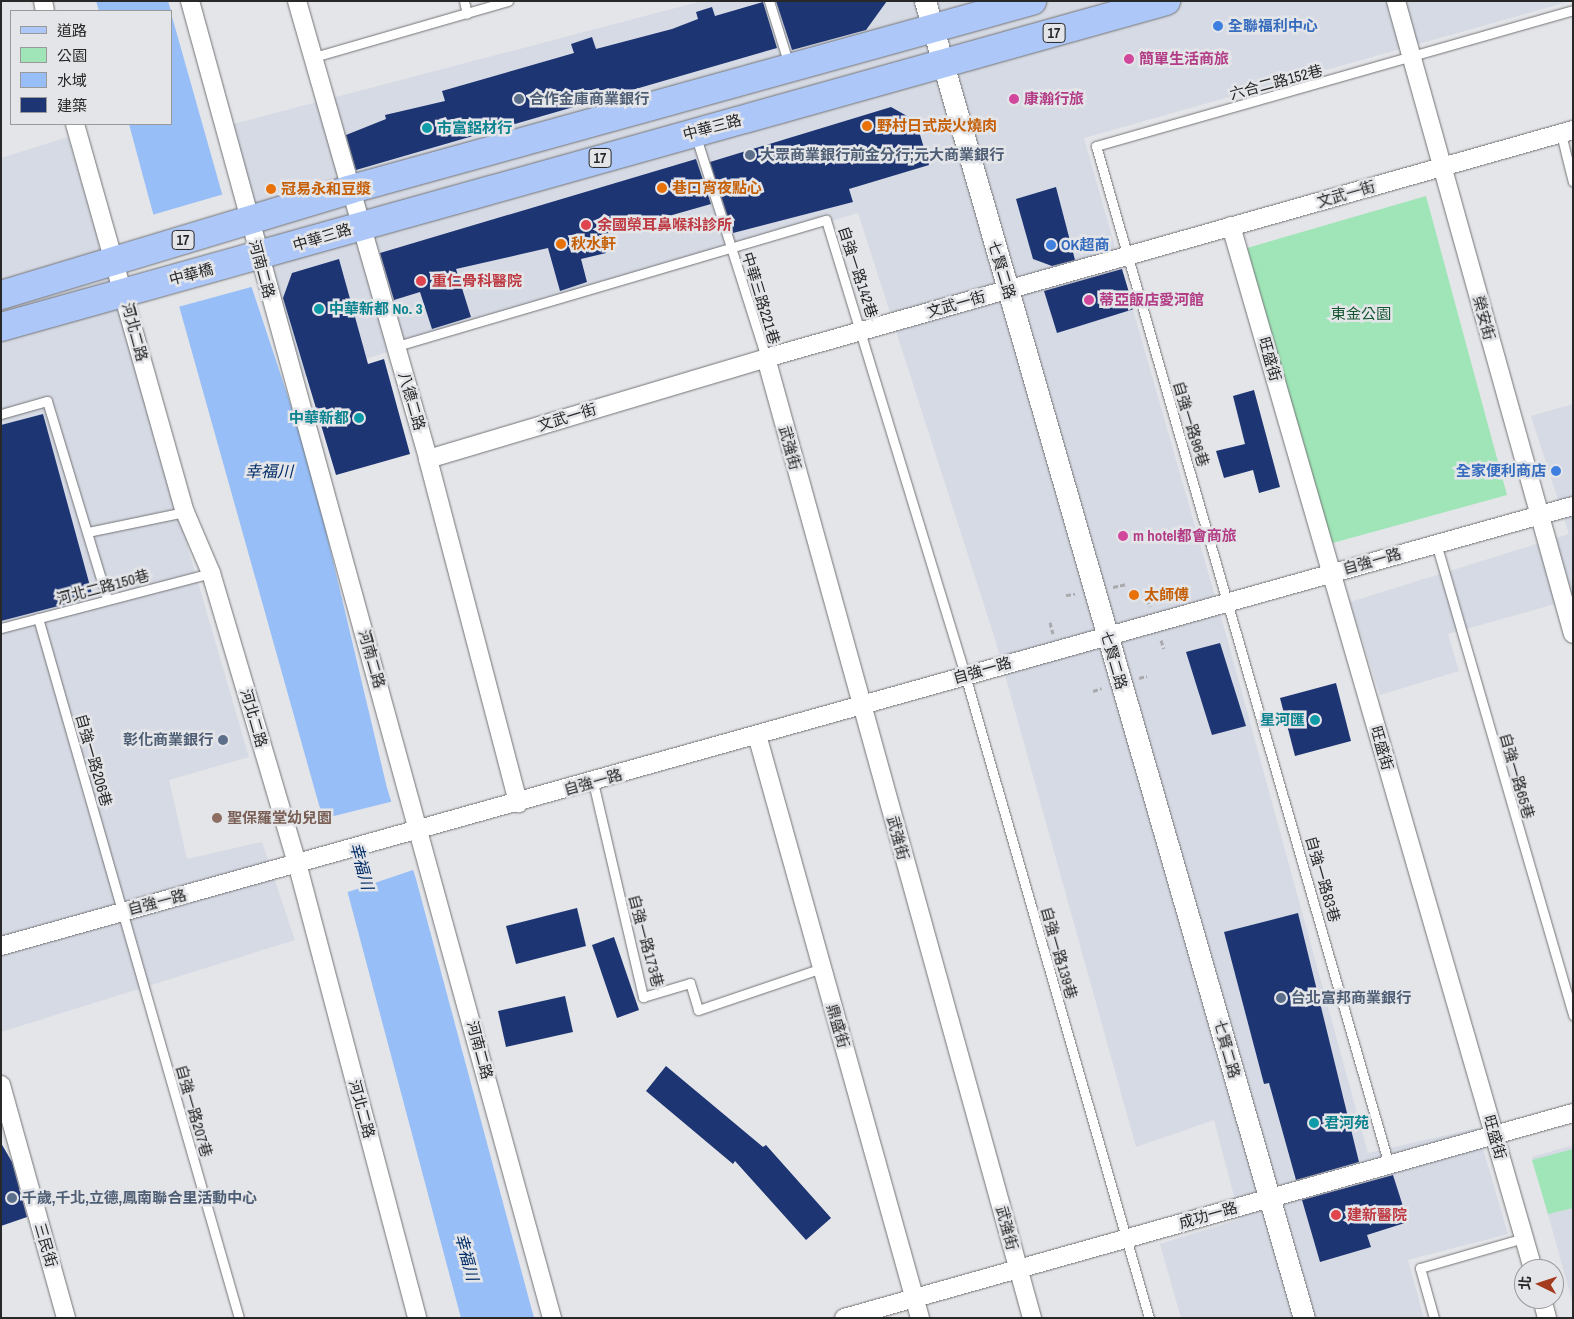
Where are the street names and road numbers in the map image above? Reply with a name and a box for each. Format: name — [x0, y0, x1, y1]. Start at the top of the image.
road number: 17 — [1042, 22, 1066, 44]
street label: 六合二路152巷 — [1228, 61, 1324, 103]
street label: 中華三路 — [681, 111, 743, 143]
road number: 17 — [588, 146, 612, 170]
street label: 文武一街 — [1315, 177, 1377, 211]
street label: 中華三路 — [291, 220, 353, 254]
street label: 自強一路142巷 — [835, 224, 881, 320]
road number: 17 — [170, 228, 196, 252]
street label: 河南二路 — [246, 238, 278, 300]
street label: 七賢二路 — [985, 239, 1019, 301]
street label: 中華三路221巷 — [738, 250, 784, 346]
street label: 中華橋 — [167, 259, 215, 289]
street label: 文武一街 — [925, 287, 987, 321]
street label: 榮安街 — [1469, 294, 1499, 342]
street label: 河北二路 — [119, 301, 151, 363]
street label: 旺盛街 — [1255, 335, 1285, 383]
street label: 八德二路 — [395, 370, 429, 432]
street label: 自強一路96巷 — [1169, 379, 1213, 469]
street label: 文武一街 — [536, 400, 598, 434]
street label: 武強街 — [775, 424, 805, 472]
street label: 自強一路 — [1341, 544, 1403, 578]
street label: 河北二路150巷 — [55, 566, 151, 608]
street label: 河南二路 — [355, 628, 389, 690]
street label: 七賢二路 — [1097, 629, 1131, 691]
street label: 自強一路 — [951, 653, 1013, 687]
street label: 河北二路 — [237, 687, 271, 749]
street label: 自強一路206巷 — [72, 712, 116, 808]
street label: 旺盛街 — [1367, 724, 1397, 772]
street label: 自強一路65巷 — [1496, 731, 1538, 821]
street label: 自強一路 — [562, 765, 624, 799]
street label: 武強街 — [883, 814, 913, 862]
street label: 自強一路83巷 — [1302, 834, 1344, 924]
street label: 自強一路 — [126, 886, 188, 918]
street label: 自強一路173巷 — [625, 893, 667, 989]
street label: 自強一路139巷 — [1037, 905, 1081, 1001]
street label: 鼎盛街 — [823, 1002, 853, 1050]
street label: 七賢二路 — [1210, 1018, 1244, 1080]
street label: 河南二路 — [464, 1019, 496, 1081]
street label: 自強一路207巷 — [172, 1063, 216, 1159]
street label: 河北二路 — [346, 1078, 378, 1140]
street label: 旺盛街 — [1480, 1113, 1510, 1161]
street label: 成功一路 — [1177, 1198, 1239, 1232]
street label: 武強街 — [992, 1204, 1022, 1252]
street label: 三民街 — [31, 1221, 61, 1269]

